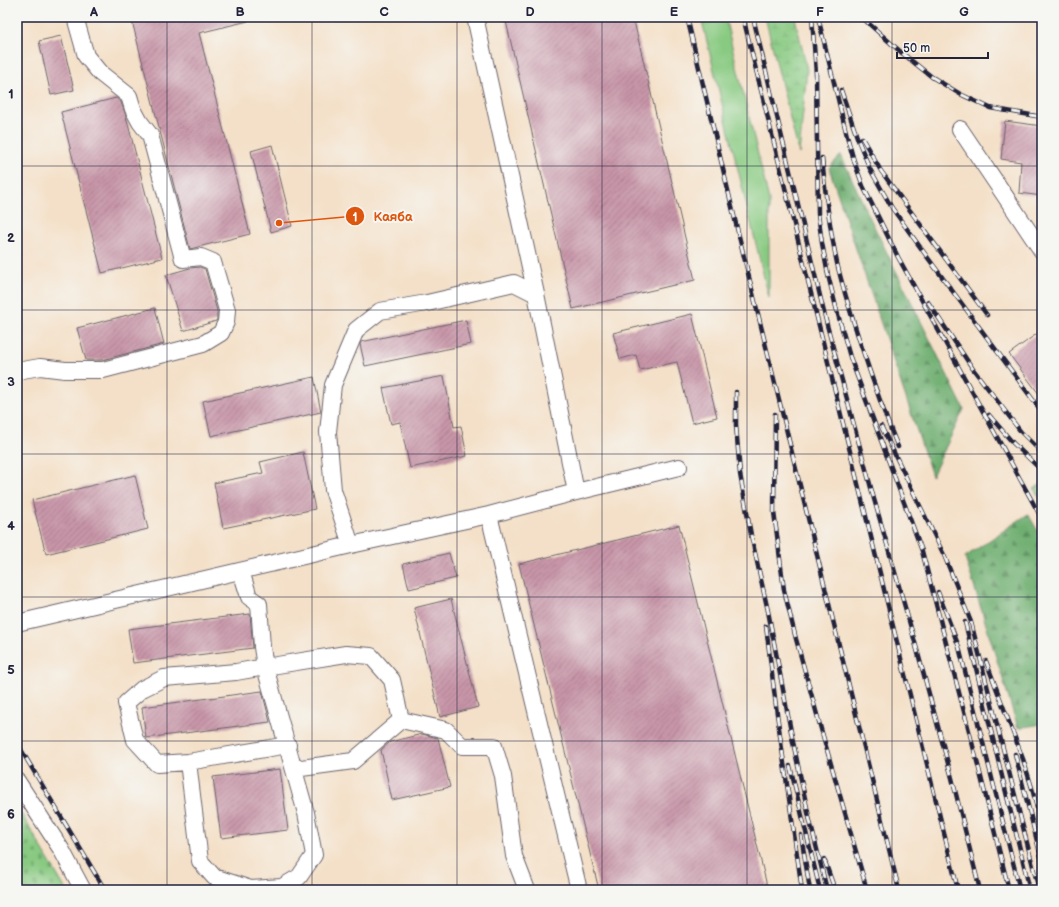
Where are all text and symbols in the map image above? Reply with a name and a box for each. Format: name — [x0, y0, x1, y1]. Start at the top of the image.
text: A — [89, 4, 98, 20]
text: B — [235, 4, 245, 20]
text: C — [379, 4, 389, 20]
text: D — [525, 4, 535, 20]
text: E — [670, 4, 679, 20]
text: F — [816, 4, 824, 20]
text: G — [959, 4, 969, 20]
scale bar — [897, 34, 988, 60]
text: 50 m — [903, 41, 930, 56]
text: 1 — [8, 86, 14, 102]
callout: Каяба — [345, 204, 420, 229]
text: Каяба — [374, 209, 413, 225]
text: 1 — [352, 210, 358, 225]
text: 2 — [7, 230, 15, 246]
text: 3 — [7, 374, 15, 390]
text: 4 — [7, 518, 15, 534]
text: 5 — [7, 662, 15, 678]
text: 6 — [7, 806, 15, 822]

